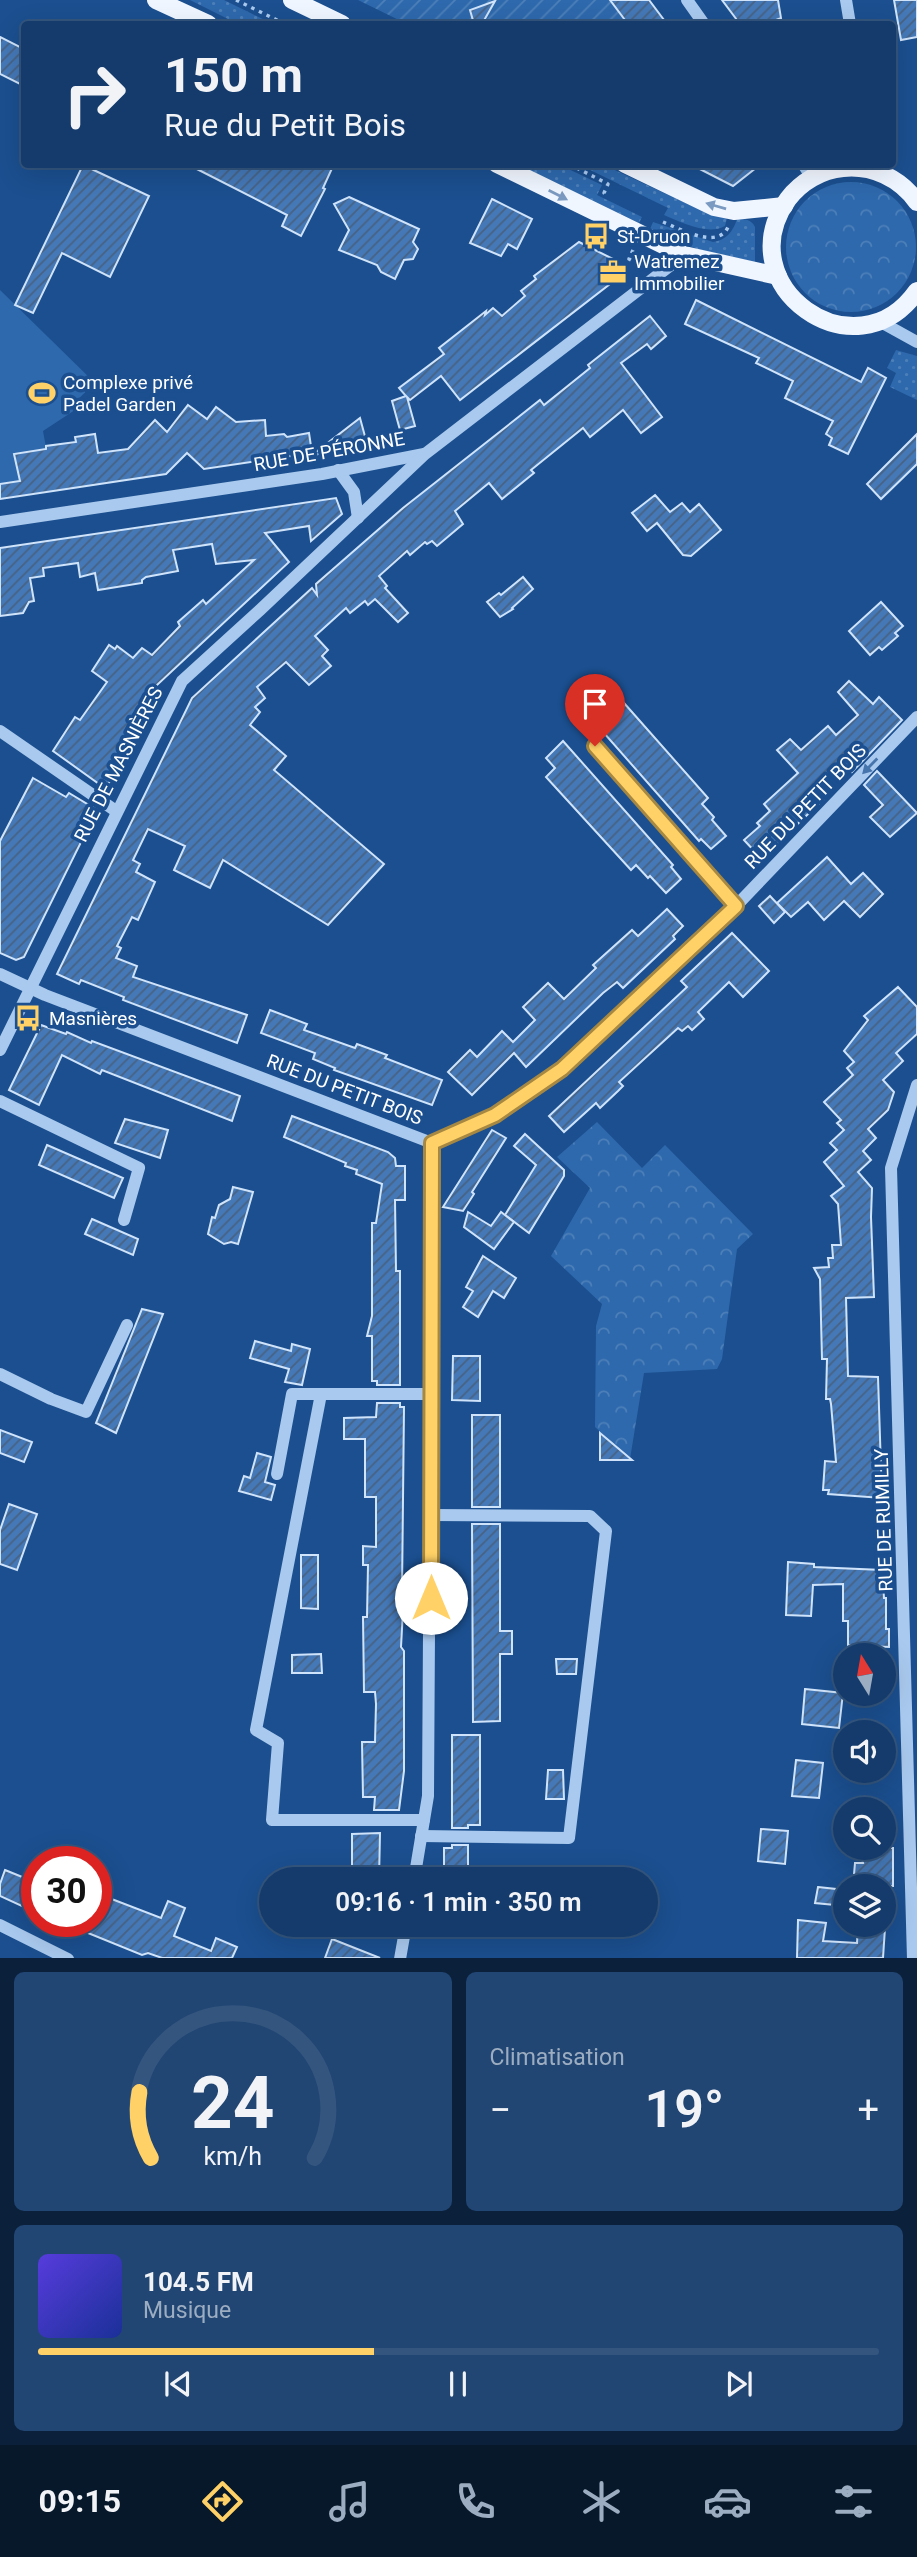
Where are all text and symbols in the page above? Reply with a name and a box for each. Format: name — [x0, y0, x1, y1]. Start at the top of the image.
text: 150 m — [164, 47, 303, 104]
icon: right — [49, 49, 140, 140]
text: Rue du Petit Bois — [164, 106, 406, 144]
one-way arrow — [548, 189, 568, 200]
one-way arrow — [705, 200, 727, 211]
bus stop icon: St-Druon — [581, 221, 611, 251]
place label: St-Druon — [617, 225, 690, 248]
place label: Watremez Immobilier — [634, 250, 725, 295]
office icon: Watremez Immobilier — [598, 257, 628, 287]
place label: Complexe privé Padel Garden — [63, 371, 193, 416]
sports icon: Complexe privé Padel Garden — [27, 378, 57, 408]
street label: RUE DE PÉRONNE — [252, 427, 407, 476]
pin — [565, 674, 625, 746]
street label: RUE DE MASNIÈRES — [69, 683, 168, 846]
icon: arrive — [576, 685, 614, 723]
street label: RUE DU PETIT BOIS — [740, 739, 871, 874]
one-way arrow — [862, 757, 878, 774]
bus stop icon: Masnières — [13, 1003, 43, 1033]
place label: Masnières — [49, 1007, 137, 1030]
street label: RUE DU PETIT BOIS — [264, 1049, 426, 1130]
street label: RUE DE RUMILLY — [869, 1448, 897, 1592]
position arrow — [394, 1561, 468, 1635]
north arrow — [833, 1643, 896, 1706]
map controls — [833, 1643, 896, 1937]
button: sound — [833, 1720, 896, 1783]
button: search — [833, 1797, 896, 1860]
speed limit sign: 30 — [21, 1846, 112, 1937]
button: layers — [833, 1874, 896, 1937]
text: 09:16 · 1 min · 350 m — [335, 1887, 582, 1917]
text: Climatisation — [490, 2044, 625, 2071]
text: 24 — [191, 2060, 275, 2146]
text: 19° — [645, 2079, 724, 2140]
text: − — [490, 2088, 511, 2132]
text: + — [857, 2088, 879, 2132]
text: km/h — [203, 2141, 262, 2170]
text: 104.5 FM — [143, 2267, 254, 2297]
text: Musique — [143, 2297, 231, 2324]
icon: previous — [159, 2365, 197, 2403]
icon: pause — [439, 2365, 477, 2403]
icon: next — [720, 2365, 758, 2403]
icon: directions — [198, 2477, 247, 2526]
icon: music — [325, 2477, 374, 2526]
icon: phone — [451, 2477, 500, 2526]
icon: climate — [577, 2477, 626, 2526]
icon: car — [703, 2477, 752, 2526]
icon: filters — [829, 2477, 878, 2526]
text: 09:15 — [39, 2482, 121, 2520]

